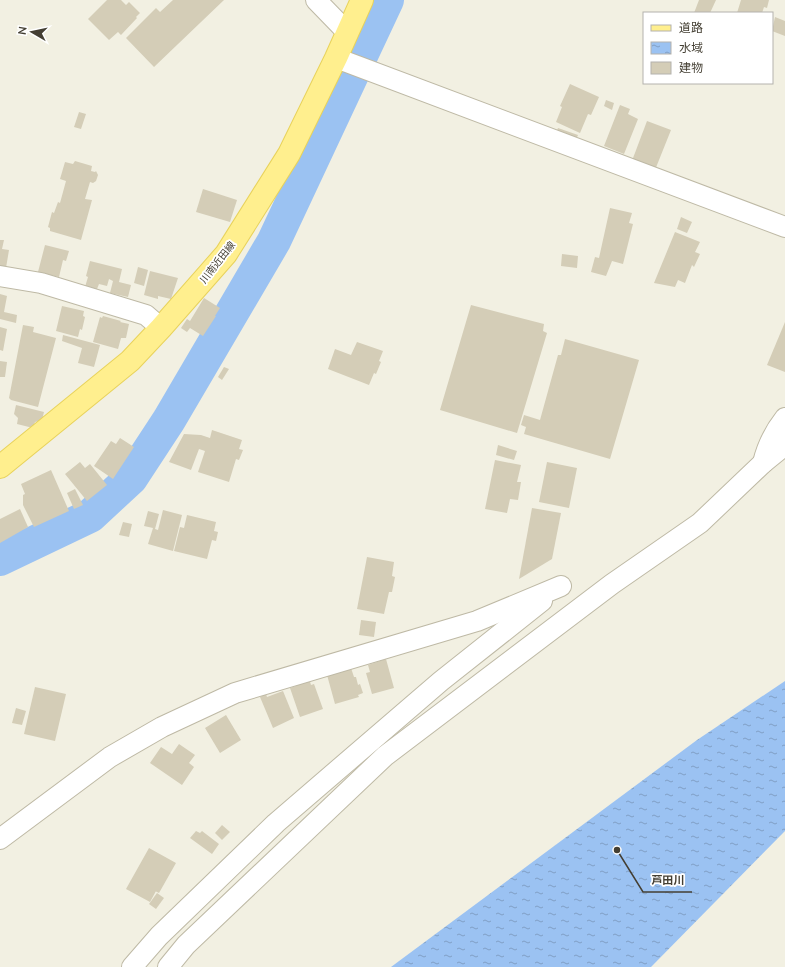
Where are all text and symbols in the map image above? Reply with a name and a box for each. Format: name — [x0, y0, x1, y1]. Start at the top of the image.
north arrow — [12, 12, 52, 52]
legend — [643, 12, 773, 84]
text: 道路 — [679, 20, 703, 35]
text: N — [15, 25, 30, 36]
text: 水域 — [679, 40, 703, 55]
text: 建物 — [679, 60, 703, 75]
street label: 川南近田線 — [197, 239, 238, 286]
callout: 芦田川 — [643, 869, 692, 892]
text: 芦田川 — [652, 873, 685, 887]

